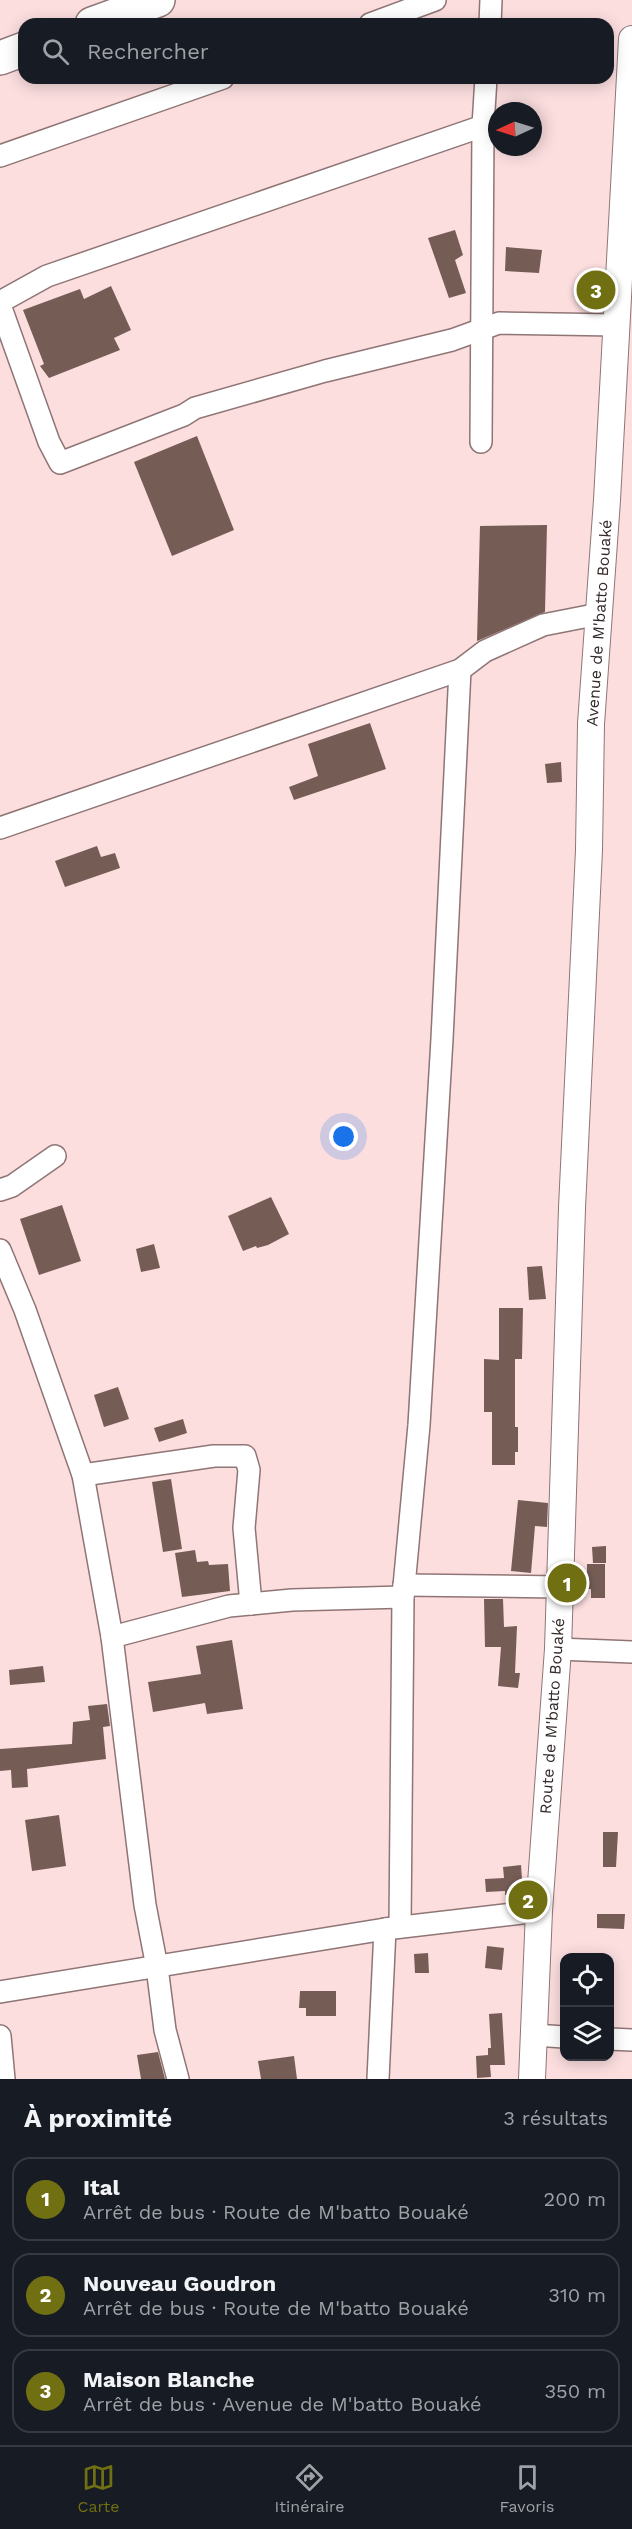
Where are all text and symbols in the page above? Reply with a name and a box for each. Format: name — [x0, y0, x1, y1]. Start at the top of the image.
search box — [18, 18, 614, 84]
icon: search — [39, 35, 72, 68]
text: Rechercher — [87, 39, 209, 64]
north arrow — [488, 102, 542, 156]
pin: 3 — [576, 268, 616, 312]
street label: Avenue de M'batto Bouaké — [582, 519, 616, 727]
your location — [329, 1122, 358, 1151]
pin: 1 — [548, 1560, 586, 1606]
street label: Route de M'batto Bouaké — [536, 1617, 568, 1815]
pin: 2 — [508, 1878, 548, 1922]
map controls — [560, 1953, 614, 2061]
button: locate — [560, 1953, 614, 2007]
button: layers — [560, 2007, 614, 2061]
text: À proximité — [24, 2103, 172, 2133]
text: 3 résultats — [503, 2106, 608, 2130]
text: Ital — [83, 2175, 120, 2200]
text: 1 — [41, 2187, 50, 2211]
text: 200 m — [544, 2187, 606, 2211]
text: Arrêt de bus · Route de M'batto Bouaké — [83, 2200, 469, 2224]
text: Nouveau Goudron — [83, 2271, 276, 2296]
text: 2 — [40, 2283, 51, 2307]
text: 310 m — [548, 2283, 606, 2307]
text: Arrêt de bus · Route de M'batto Bouaké — [83, 2296, 469, 2320]
text: Maison Blanche — [83, 2367, 255, 2392]
text: 3 — [40, 2379, 51, 2403]
text: 350 m — [544, 2379, 606, 2403]
text: Arrêt de bus · Avenue de M'batto Bouaké — [83, 2392, 482, 2416]
tab: Carte — [78, 2461, 120, 2516]
tab: Itinéraire — [275, 2461, 345, 2516]
tab: Favoris — [500, 2461, 554, 2516]

